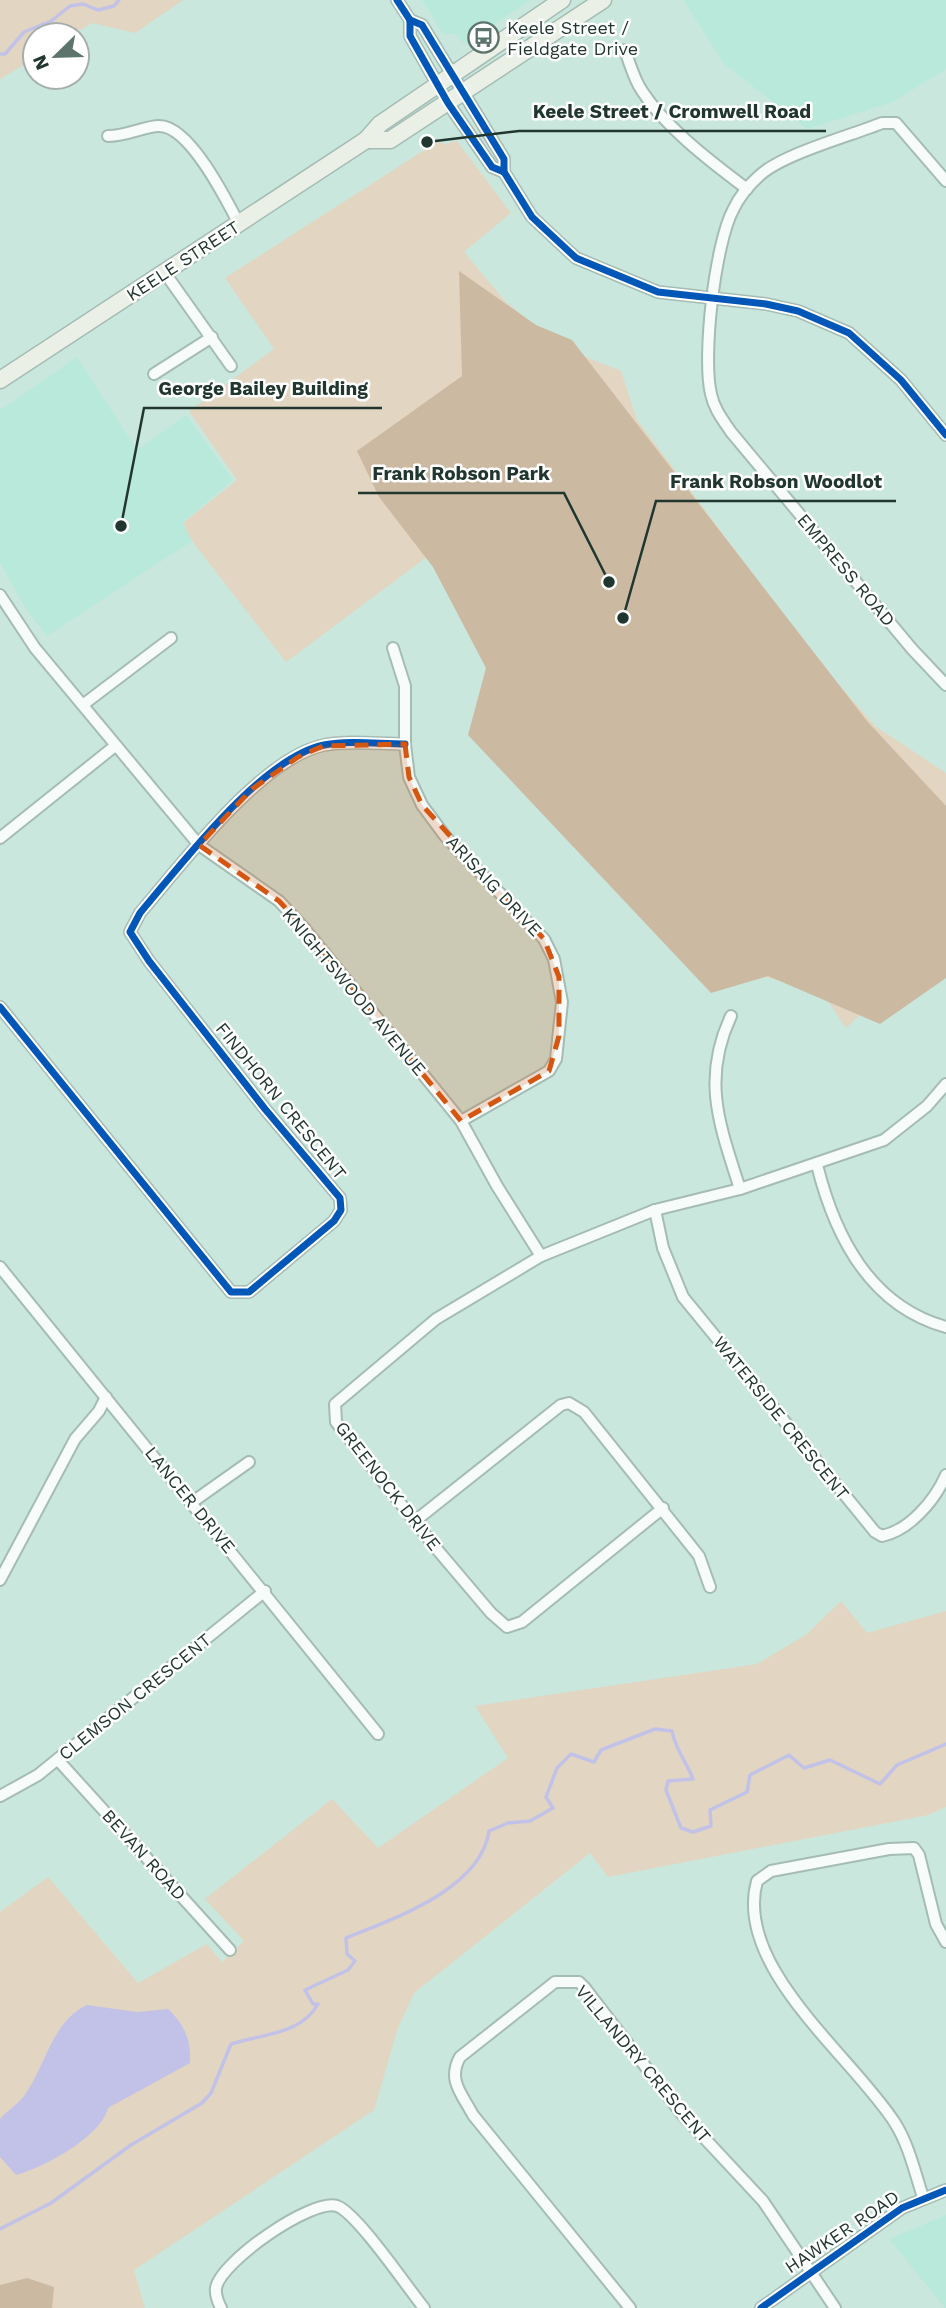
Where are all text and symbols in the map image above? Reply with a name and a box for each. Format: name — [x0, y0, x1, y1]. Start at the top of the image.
place label: Keele Street / Fieldgate Drive — [507, 17, 638, 59]
north arrow — [21, 21, 91, 91]
bus stop icon: Keele Street / Fieldgate Drive — [467, 21, 501, 55]
text: N — [27, 51, 54, 73]
callout: Keele Street / Cromwell Road — [519, 91, 826, 131]
text: Keele Street / Cromwell Road — [533, 100, 811, 123]
street label: KEELE STREET — [122, 216, 243, 305]
callout: George Bailey Building — [144, 368, 382, 408]
text: George Bailey Building — [158, 377, 368, 400]
callout: Frank Robson Park — [358, 453, 564, 493]
callout: Frank Robson Woodlot — [656, 461, 896, 501]
text: Frank Robson Park — [372, 462, 550, 485]
text: Frank Robson Woodlot — [670, 470, 883, 493]
street label: EMPRESS ROAD — [793, 509, 900, 630]
street label: ARISAIG DRIVE — [442, 831, 546, 940]
street label: KNIGHTSWOOD AVENUE — [278, 904, 431, 1080]
street label: FINDHORN CRESCENT — [212, 1018, 351, 1183]
street label: WATERSIDE CRESCENT — [709, 1332, 854, 1504]
street label: GREENOCK DRIVE — [331, 1417, 445, 1554]
street label: LANCER DRIVE — [141, 1442, 240, 1557]
street label: CLEMSON CRESCENT — [54, 1629, 215, 1764]
street label: BEVAN ROAD — [98, 1805, 191, 1904]
street label: VILLANDRY CRESCENT — [571, 1981, 715, 2147]
street label: HAWKER ROAD — [781, 2186, 903, 2277]

